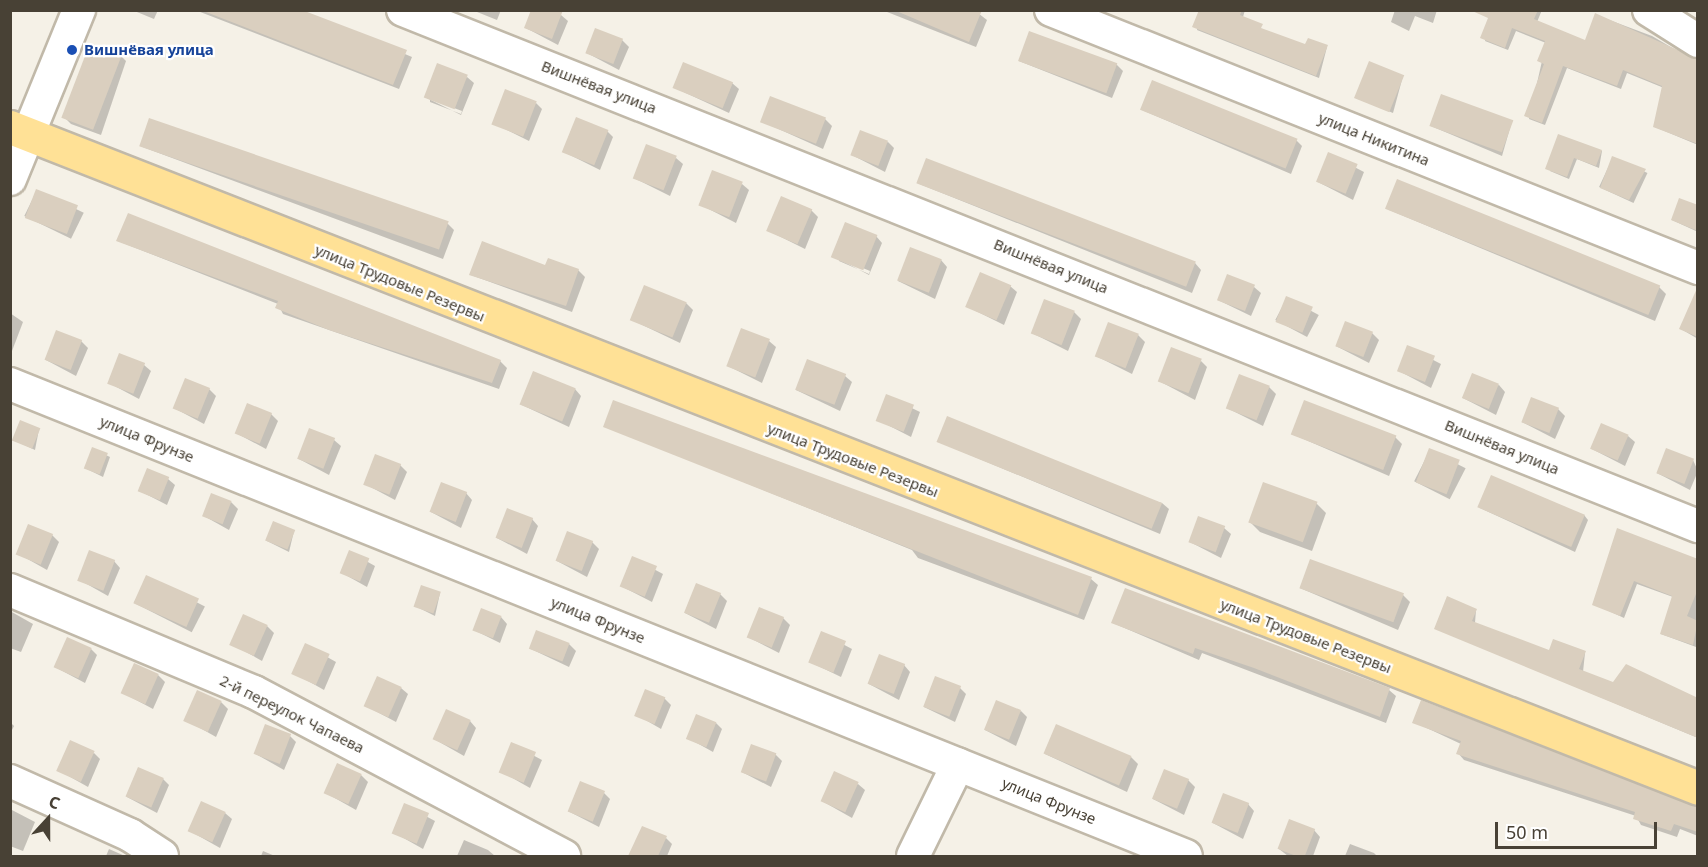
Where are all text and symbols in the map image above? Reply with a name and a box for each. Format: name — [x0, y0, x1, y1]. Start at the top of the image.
place label: Вишнёвая улица — [84, 41, 214, 59]
marker: Вишнёвая улица — [65, 43, 79, 57]
street label: Вишнёвая улица — [539, 57, 659, 117]
street label: улица Никитина — [1316, 109, 1432, 169]
street label: Вишнёвая улица — [991, 235, 1111, 297]
street label: улица Трудовые Резервы — [312, 241, 488, 325]
street label: улица Фрунзе — [97, 412, 197, 466]
street label: Вишнёвая улица — [1442, 416, 1562, 478]
street label: улица Трудовые Резервы — [765, 419, 941, 501]
street label: улица Фрунзе — [548, 593, 648, 647]
street label: улица Трудовые Резервы — [1218, 595, 1394, 677]
street label: 2-й переулок Чапаева — [217, 671, 367, 757]
street label: улица Фрунзе — [999, 774, 1099, 828]
north arrow — [18, 789, 78, 849]
text: С — [46, 790, 63, 814]
scale bar — [1498, 810, 1660, 848]
text: 50 m — [1506, 820, 1548, 844]

